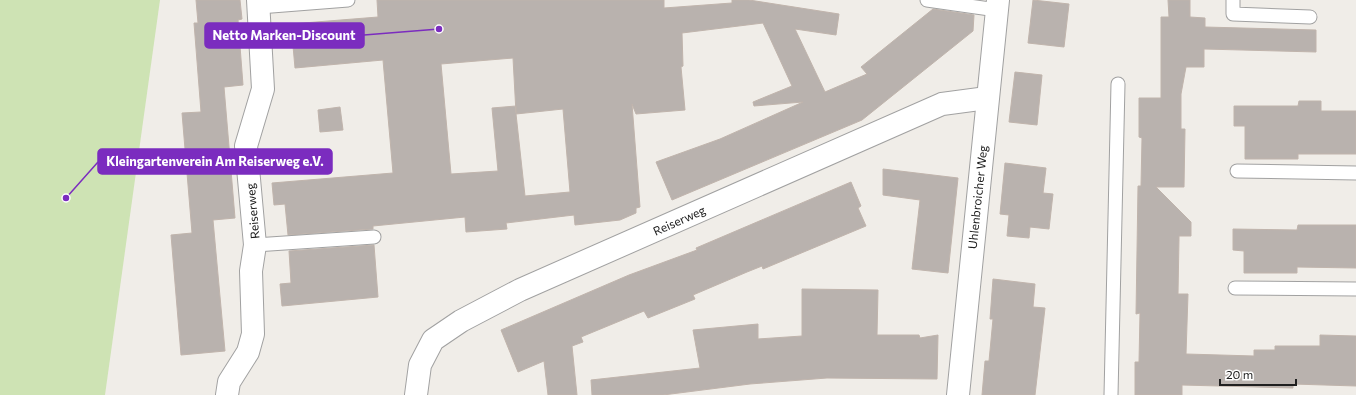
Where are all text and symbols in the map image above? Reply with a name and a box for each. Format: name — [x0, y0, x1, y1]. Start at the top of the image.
callout: Netto Marken-Discount — [205, 23, 364, 48]
text: Netto Marken-Discount — [212, 27, 356, 43]
street label: Uhlenbroicher Weg — [965, 144, 989, 250]
callout: Kleingartenverein Am Reiserweg e.V. — [98, 149, 332, 174]
text: Kleingartenverein Am Reiserweg e.V. — [106, 153, 324, 169]
street label: Reiserweg — [243, 182, 261, 239]
street label: Reiserweg — [651, 202, 708, 238]
scale bar — [1220, 361, 1296, 387]
text: 20 m — [1226, 367, 1253, 381]

